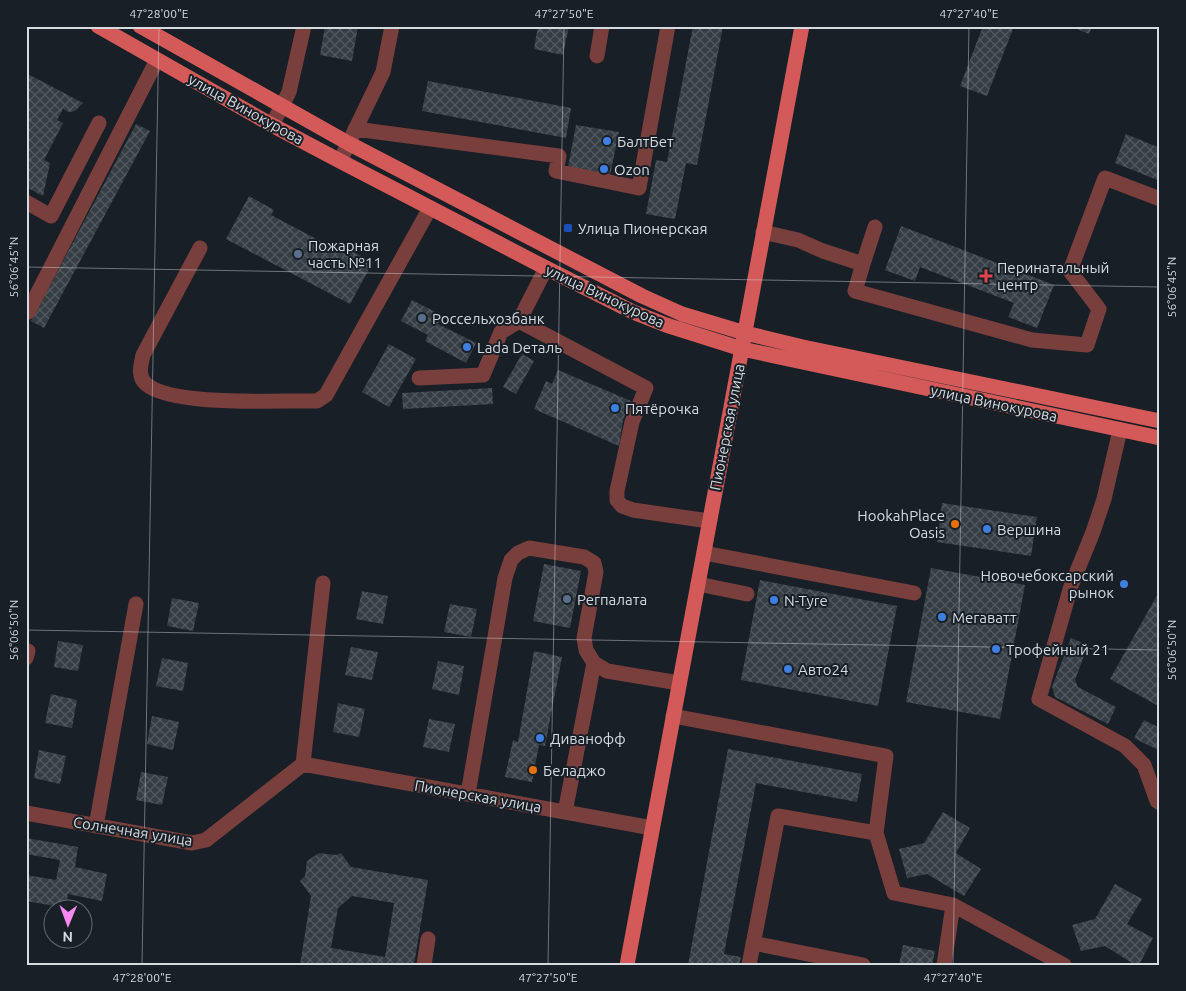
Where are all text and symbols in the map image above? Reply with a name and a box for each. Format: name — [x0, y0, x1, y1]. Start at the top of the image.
text: 47°28'00"E — [130, 7, 189, 20]
text: 47°27'50"E — [535, 7, 594, 20]
text: 47°27'40"E — [940, 7, 999, 20]
street label: улица Винокурова — [185, 70, 307, 148]
place label: БалтБет — [617, 133, 674, 150]
marker: БалтБет — [601, 135, 613, 147]
place label: Ozon — [614, 161, 650, 178]
marker: Ozon — [598, 163, 610, 175]
place label: Улица Пионерская — [578, 220, 707, 237]
marker: Улица Пионерская — [562, 222, 574, 234]
text: 56°06'45"N — [7, 237, 20, 297]
place label: Пожарная часть №11 — [308, 237, 382, 271]
marker: Пожарная часть №11 — [292, 248, 304, 260]
text: 56°06'45"N — [1165, 257, 1178, 317]
place label: Перинатальный центр — [997, 259, 1109, 293]
street label: улица Винокурова — [543, 261, 667, 331]
marker: Перинатальный центр — [979, 269, 993, 283]
place label: Россельхозбанк — [432, 310, 545, 327]
marker: Россельхозбанк — [416, 312, 428, 324]
place label: Lada Dеталь — [477, 339, 562, 356]
marker: Lada Dеталь — [461, 341, 473, 353]
street label: Пионерская улица — [706, 362, 748, 492]
street label: улица Винокурова — [929, 381, 1059, 425]
place label: Пятёрочка — [625, 400, 699, 417]
marker: Пятёрочка — [609, 402, 621, 414]
place label: HookahPlace Oasis — [857, 507, 945, 541]
marker: HookahPlace Oasis — [949, 518, 961, 530]
place label: Вершина — [997, 521, 1061, 538]
marker: Вершина — [981, 523, 993, 535]
place label: Новочебоксарский рынок — [981, 567, 1114, 601]
marker: Новочебоксарский рынок — [1118, 578, 1130, 590]
place label: Регпалата — [577, 591, 647, 608]
place label: N-Tyre — [784, 592, 828, 609]
marker: Регпалата — [561, 593, 573, 605]
marker: N-Tyre — [768, 594, 780, 606]
text: 56°06'50"N — [7, 600, 20, 660]
place label: Мегаватт — [952, 609, 1017, 626]
marker: Мегаватт — [936, 611, 948, 623]
text: 56°06'50"N — [1165, 620, 1178, 680]
place label: Трофейный 21 — [1006, 641, 1109, 658]
marker: Трофейный 21 — [990, 643, 1002, 655]
place label: Авто24 — [798, 661, 848, 678]
marker: Авто24 — [782, 663, 794, 675]
place label: Диванофф — [550, 730, 626, 747]
marker: Диванофф — [534, 732, 546, 744]
place label: Беладжо — [543, 762, 606, 779]
marker: Беладжо — [527, 764, 539, 776]
street label: Пионерская улица — [413, 776, 543, 816]
street label: Солнечная улица — [72, 813, 194, 849]
north arrow — [42, 898, 92, 948]
text: N — [62, 929, 73, 945]
text: 47°28'00"E — [113, 971, 172, 984]
text: 47°27'50"E — [519, 971, 578, 984]
text: 47°27'40"E — [924, 971, 983, 984]

